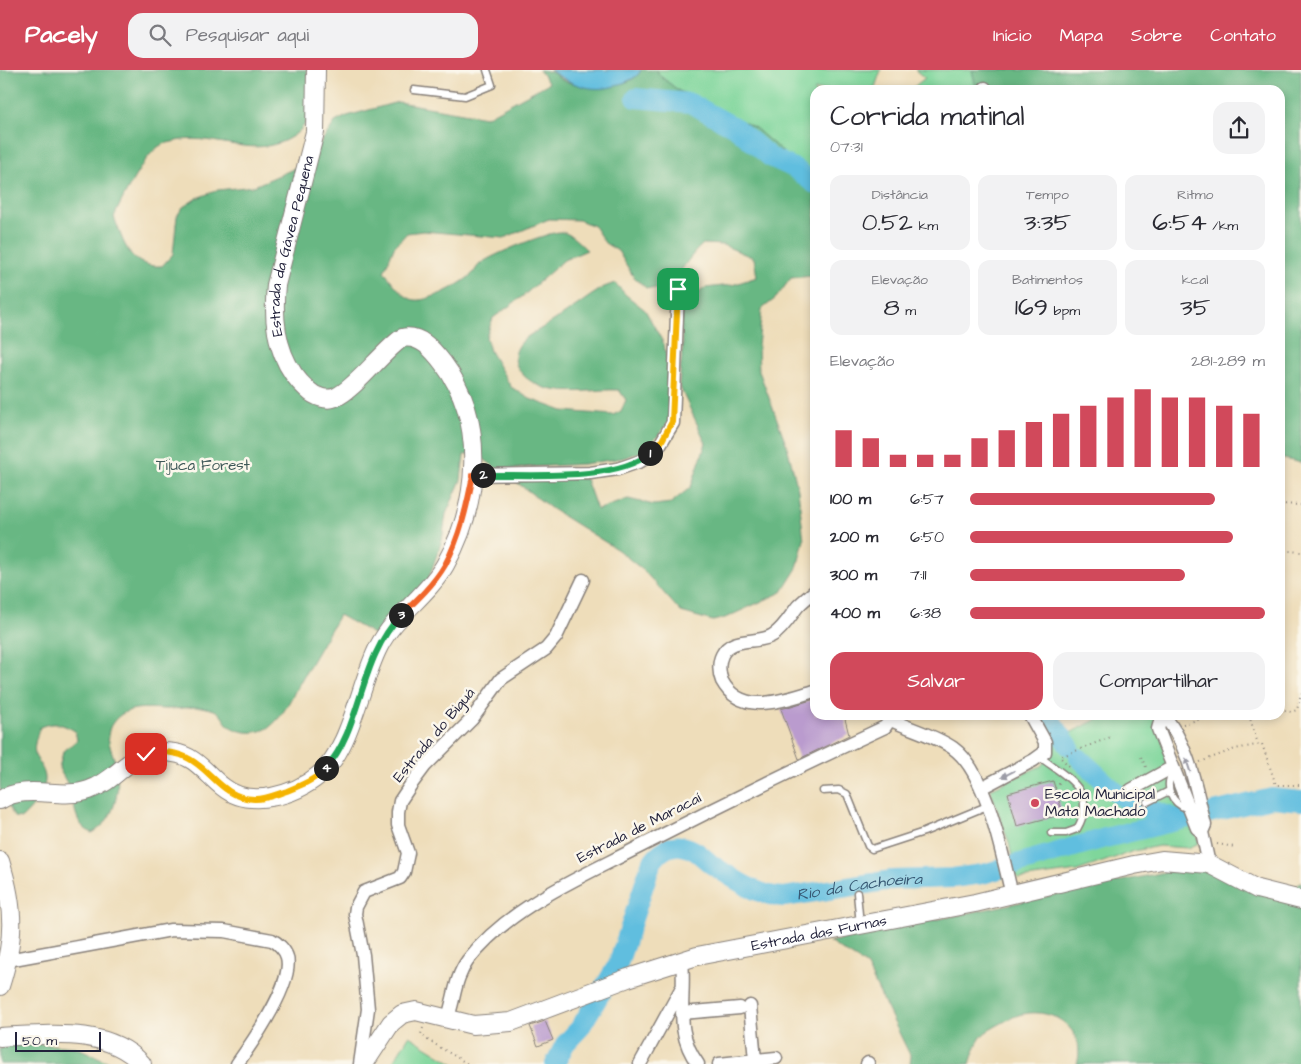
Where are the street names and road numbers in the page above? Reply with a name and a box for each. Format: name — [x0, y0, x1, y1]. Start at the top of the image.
street label: Estrada da Gávea Pequena — [264, 153, 319, 338]
street label: Estrada do Biguá — [388, 683, 481, 787]
street label: Estrada de Maracaí — [573, 787, 705, 868]
street label: Estrada das Furnas — [749, 909, 889, 956]

